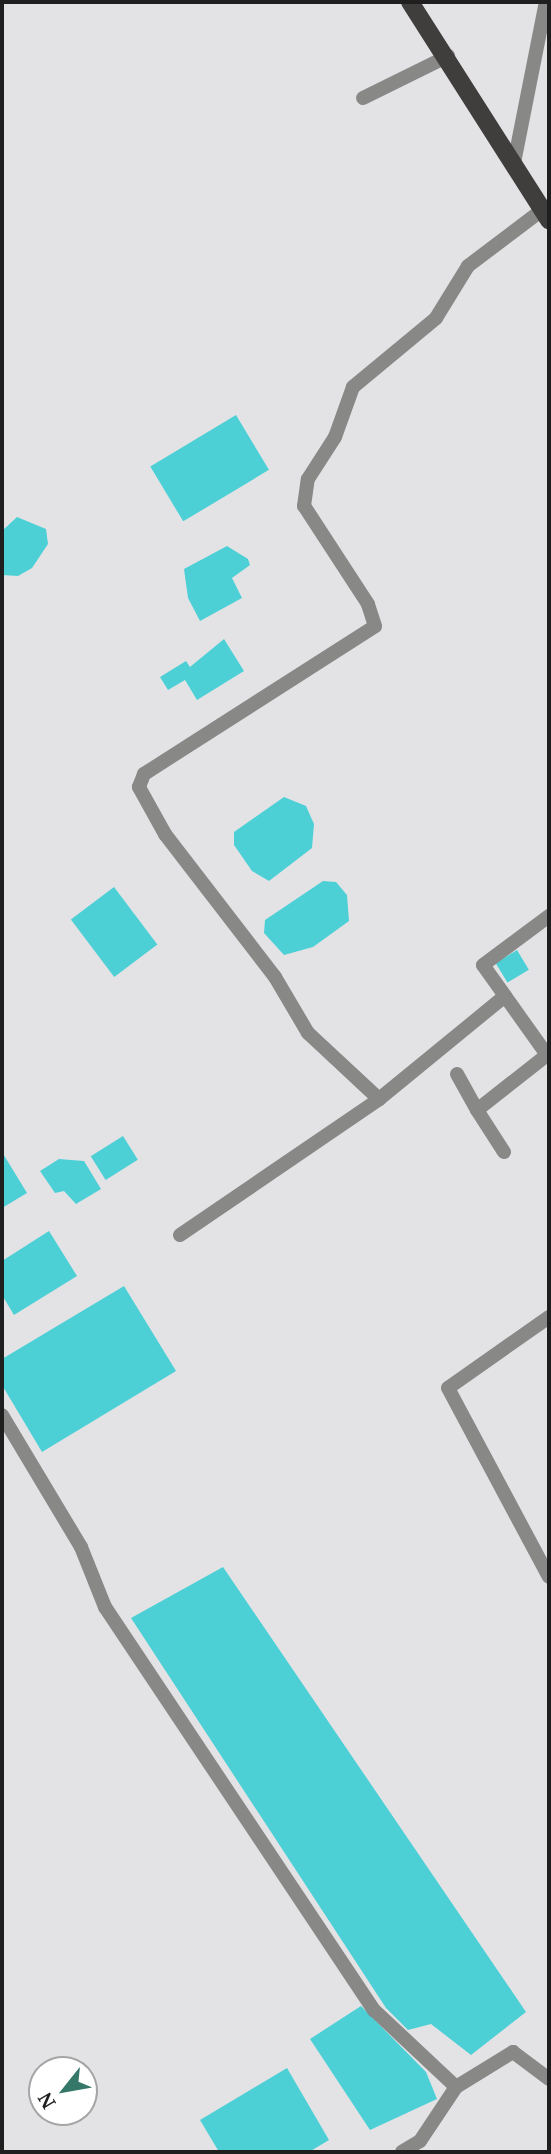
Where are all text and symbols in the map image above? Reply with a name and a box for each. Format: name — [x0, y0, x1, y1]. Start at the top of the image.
north arrow — [28, 2056, 98, 2126]
text: N — [32, 2088, 62, 2114]

